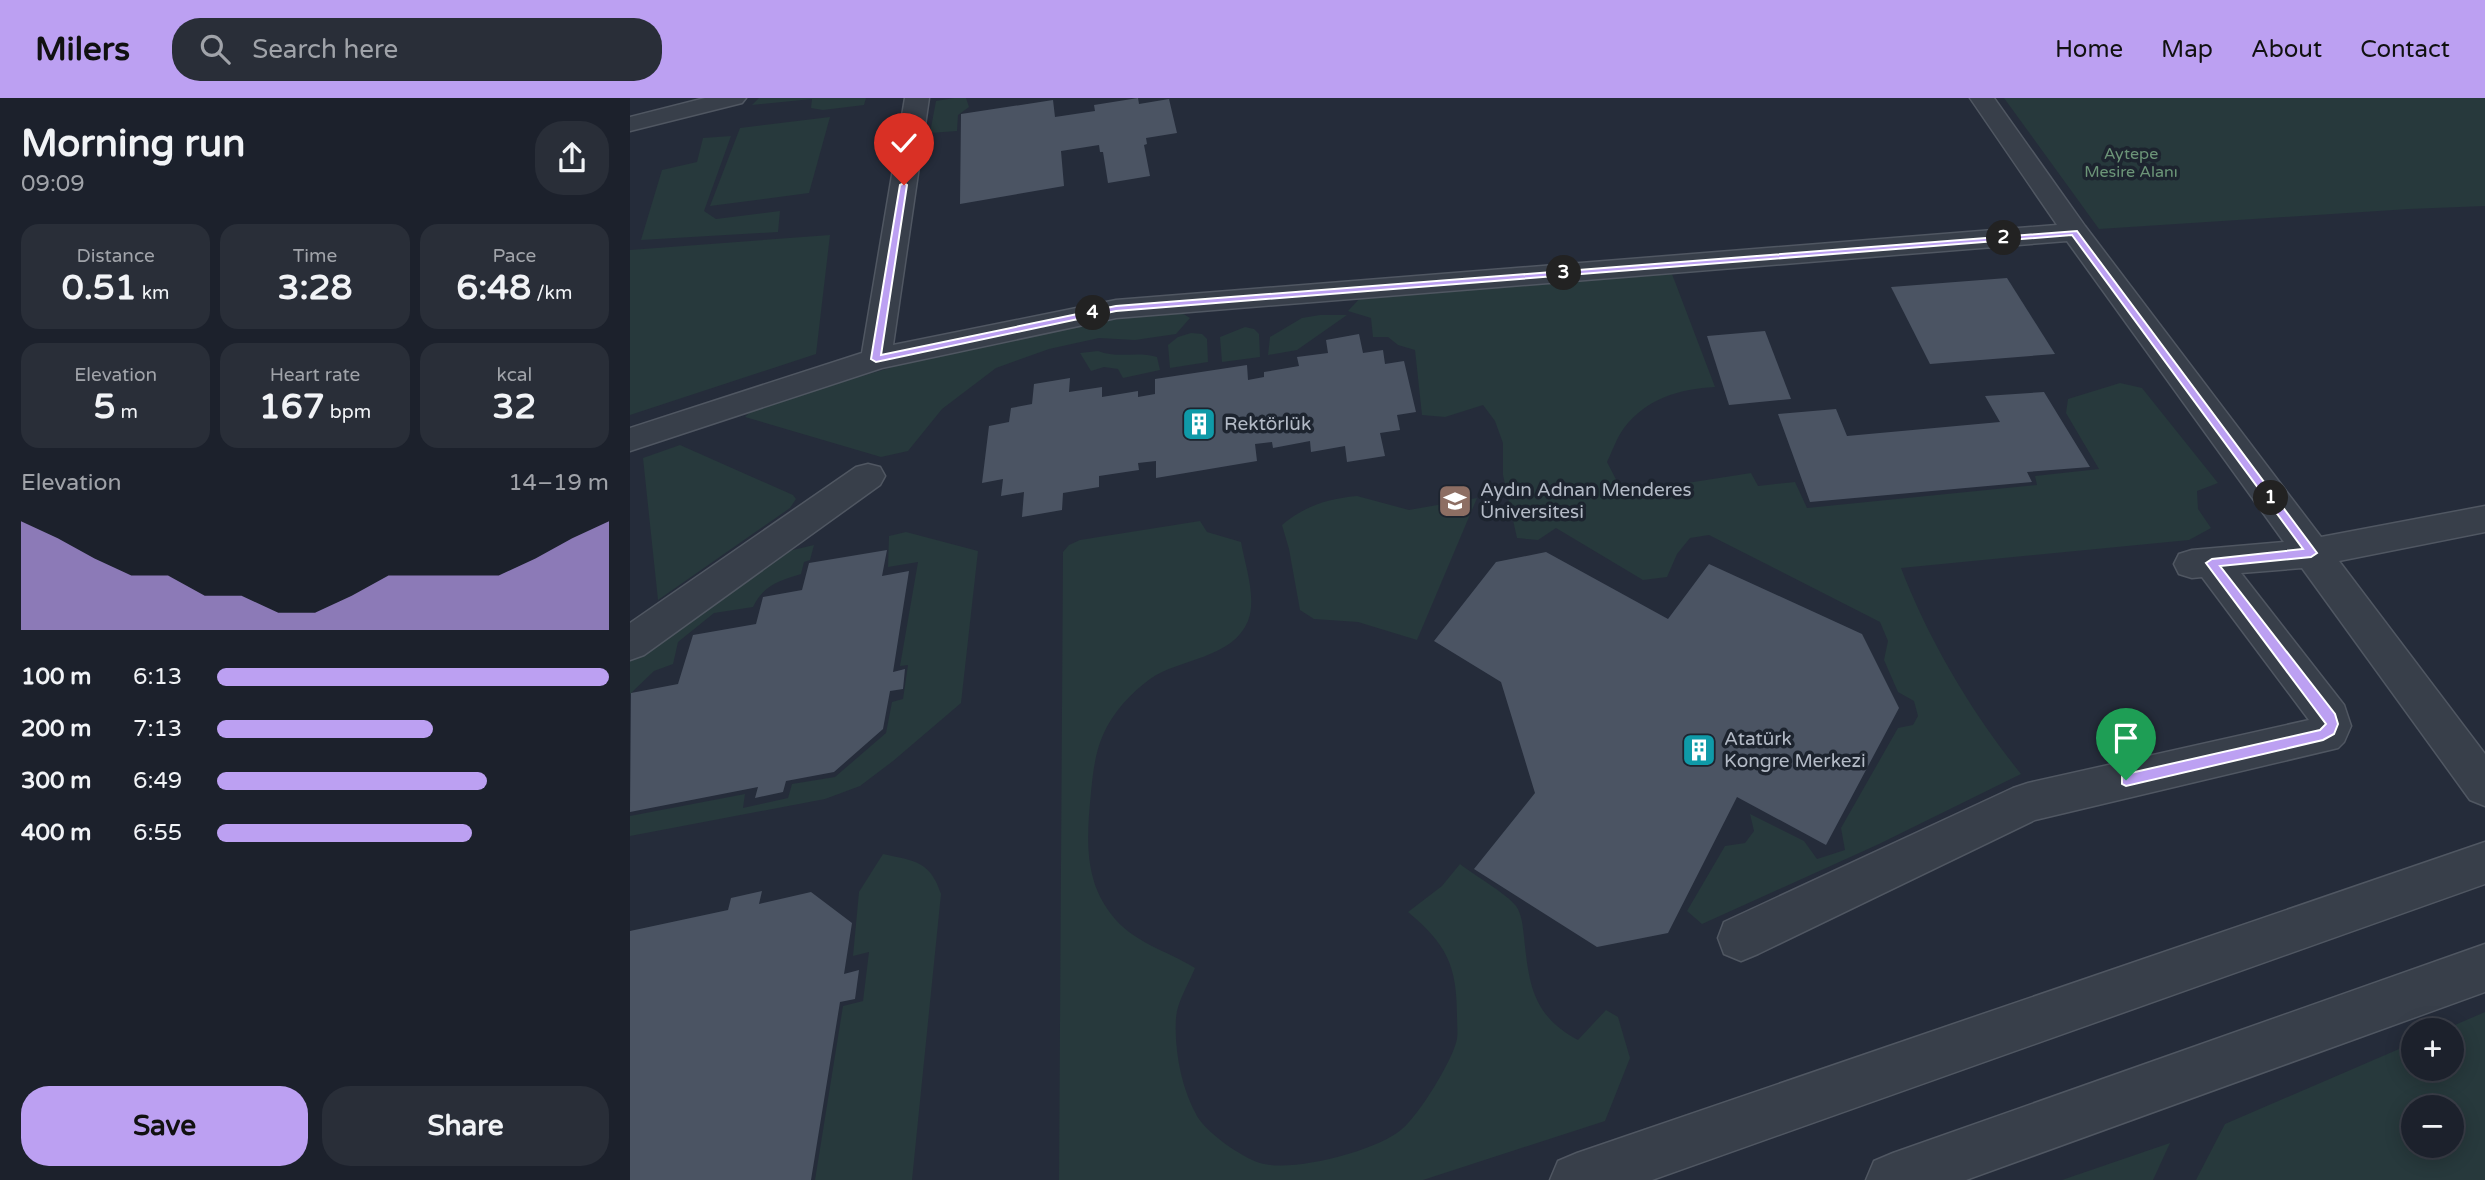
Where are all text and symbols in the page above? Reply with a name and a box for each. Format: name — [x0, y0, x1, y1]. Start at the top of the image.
search box — [172, 18, 662, 81]
text: Milers — [35, 30, 130, 69]
icon: search — [196, 30, 234, 68]
text: Search here — [252, 34, 398, 65]
text: Home — [2055, 35, 2123, 64]
text: Map — [2161, 35, 2213, 64]
text: About — [2251, 35, 2322, 64]
text: Contact — [2360, 35, 2450, 64]
pin — [874, 113, 934, 185]
text: Morning run — [21, 121, 245, 167]
button: share — [535, 121, 609, 195]
icon: check — [885, 124, 923, 162]
park label: Aytepe Mesire Alanı — [2084, 144, 2178, 182]
text: 09:09 — [21, 170, 85, 198]
pin: 2 — [1986, 220, 2022, 256]
text: 2 — [1998, 226, 2009, 248]
text: Distance — [77, 245, 155, 267]
text: Time — [293, 245, 337, 267]
text: Pace — [492, 245, 536, 267]
pin: 3 — [1546, 256, 1581, 290]
text: 3 — [1558, 261, 1569, 283]
text: 0.51 — [62, 267, 137, 309]
text: 3:28 — [277, 267, 353, 309]
text: 6:48 — [456, 267, 531, 309]
text: km — [137, 282, 170, 304]
text: /km — [531, 282, 572, 304]
pin: 4 — [1076, 296, 1110, 330]
text: 4 — [1087, 301, 1098, 323]
text: Elevation — [74, 364, 157, 386]
text: Heart rate — [270, 364, 360, 386]
text: kcal — [496, 364, 532, 386]
text: 5 — [93, 386, 115, 428]
text: 167 — [259, 386, 325, 428]
text: 32 — [492, 386, 536, 428]
text: m — [115, 401, 138, 423]
text: bpm — [325, 401, 371, 423]
building icon: Rektörlük — [1180, 405, 1218, 443]
place label: Rektörlük — [1224, 413, 1311, 435]
text: Elevation — [21, 469, 122, 497]
text: 14–19 m — [508, 469, 609, 497]
place label: Aydın Adnan Menderes Üniversitesi — [1480, 479, 1692, 523]
pin: 1 — [2254, 480, 2288, 516]
school or university icon: Aydın Adnan Menderes Üniversitesi — [1436, 482, 1474, 520]
text: 1 — [2265, 486, 2276, 508]
text: 100 m — [21, 663, 91, 691]
text: 6:13 — [133, 663, 182, 691]
pin — [2096, 708, 2156, 780]
text: 200 m — [21, 715, 91, 743]
text: 7:13 — [133, 715, 182, 743]
icon: arrive — [2107, 719, 2145, 757]
place label: Atatürk Kongre Merkezi — [1724, 728, 1866, 772]
building icon: Atatürk Kongre Merkezi — [1680, 731, 1718, 769]
text: 300 m — [21, 767, 91, 795]
text: 6:49 — [133, 767, 182, 795]
text: 400 m — [21, 819, 91, 847]
text: 6:55 — [133, 819, 182, 847]
map controls — [2401, 1018, 2464, 1158]
button: + — [2401, 1018, 2464, 1081]
button: Save — [21, 1086, 308, 1166]
button: Share — [322, 1086, 609, 1166]
button: − — [2401, 1095, 2464, 1158]

